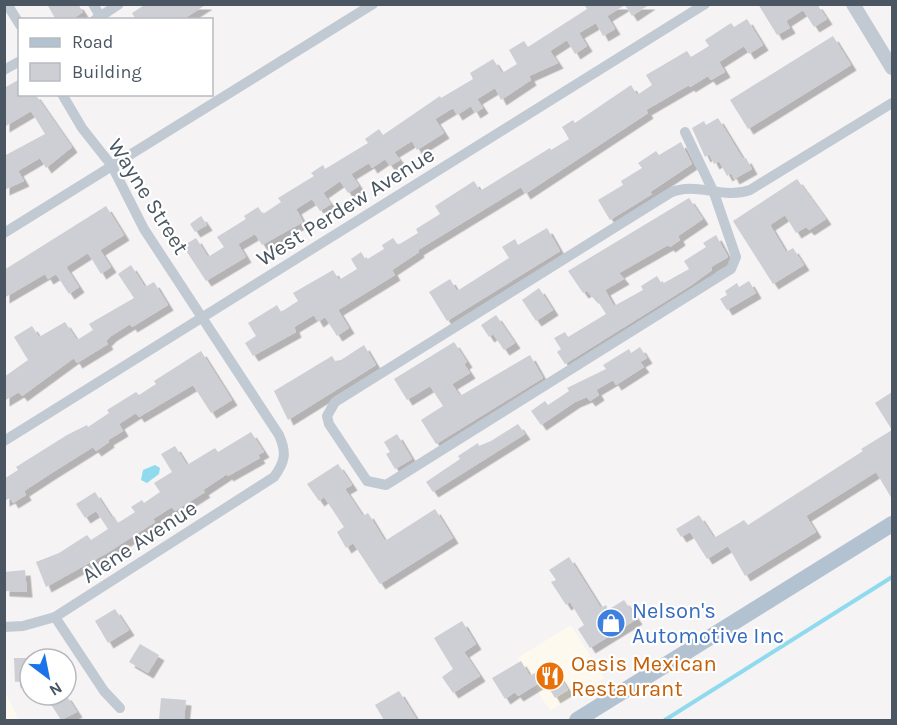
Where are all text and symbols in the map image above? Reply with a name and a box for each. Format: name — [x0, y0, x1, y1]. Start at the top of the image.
legend — [18, 18, 213, 96]
text: Road — [72, 31, 113, 53]
text: Building — [72, 61, 142, 83]
street label: Wayne Street — [102, 134, 194, 259]
street label: West Perdew Avenue — [252, 142, 439, 272]
street label: Alene Avenue — [77, 495, 202, 589]
place label: Nelson's Automotive Inc — [632, 598, 784, 649]
shop icon: Nelson's Automotive Inc — [595, 607, 627, 639]
north arrow — [18, 647, 78, 707]
place label: Oasis Mexican Restaurant — [571, 651, 717, 702]
restaurant icon: Oasis Mexican Restaurant — [534, 660, 566, 692]
text: N — [46, 678, 66, 700]

